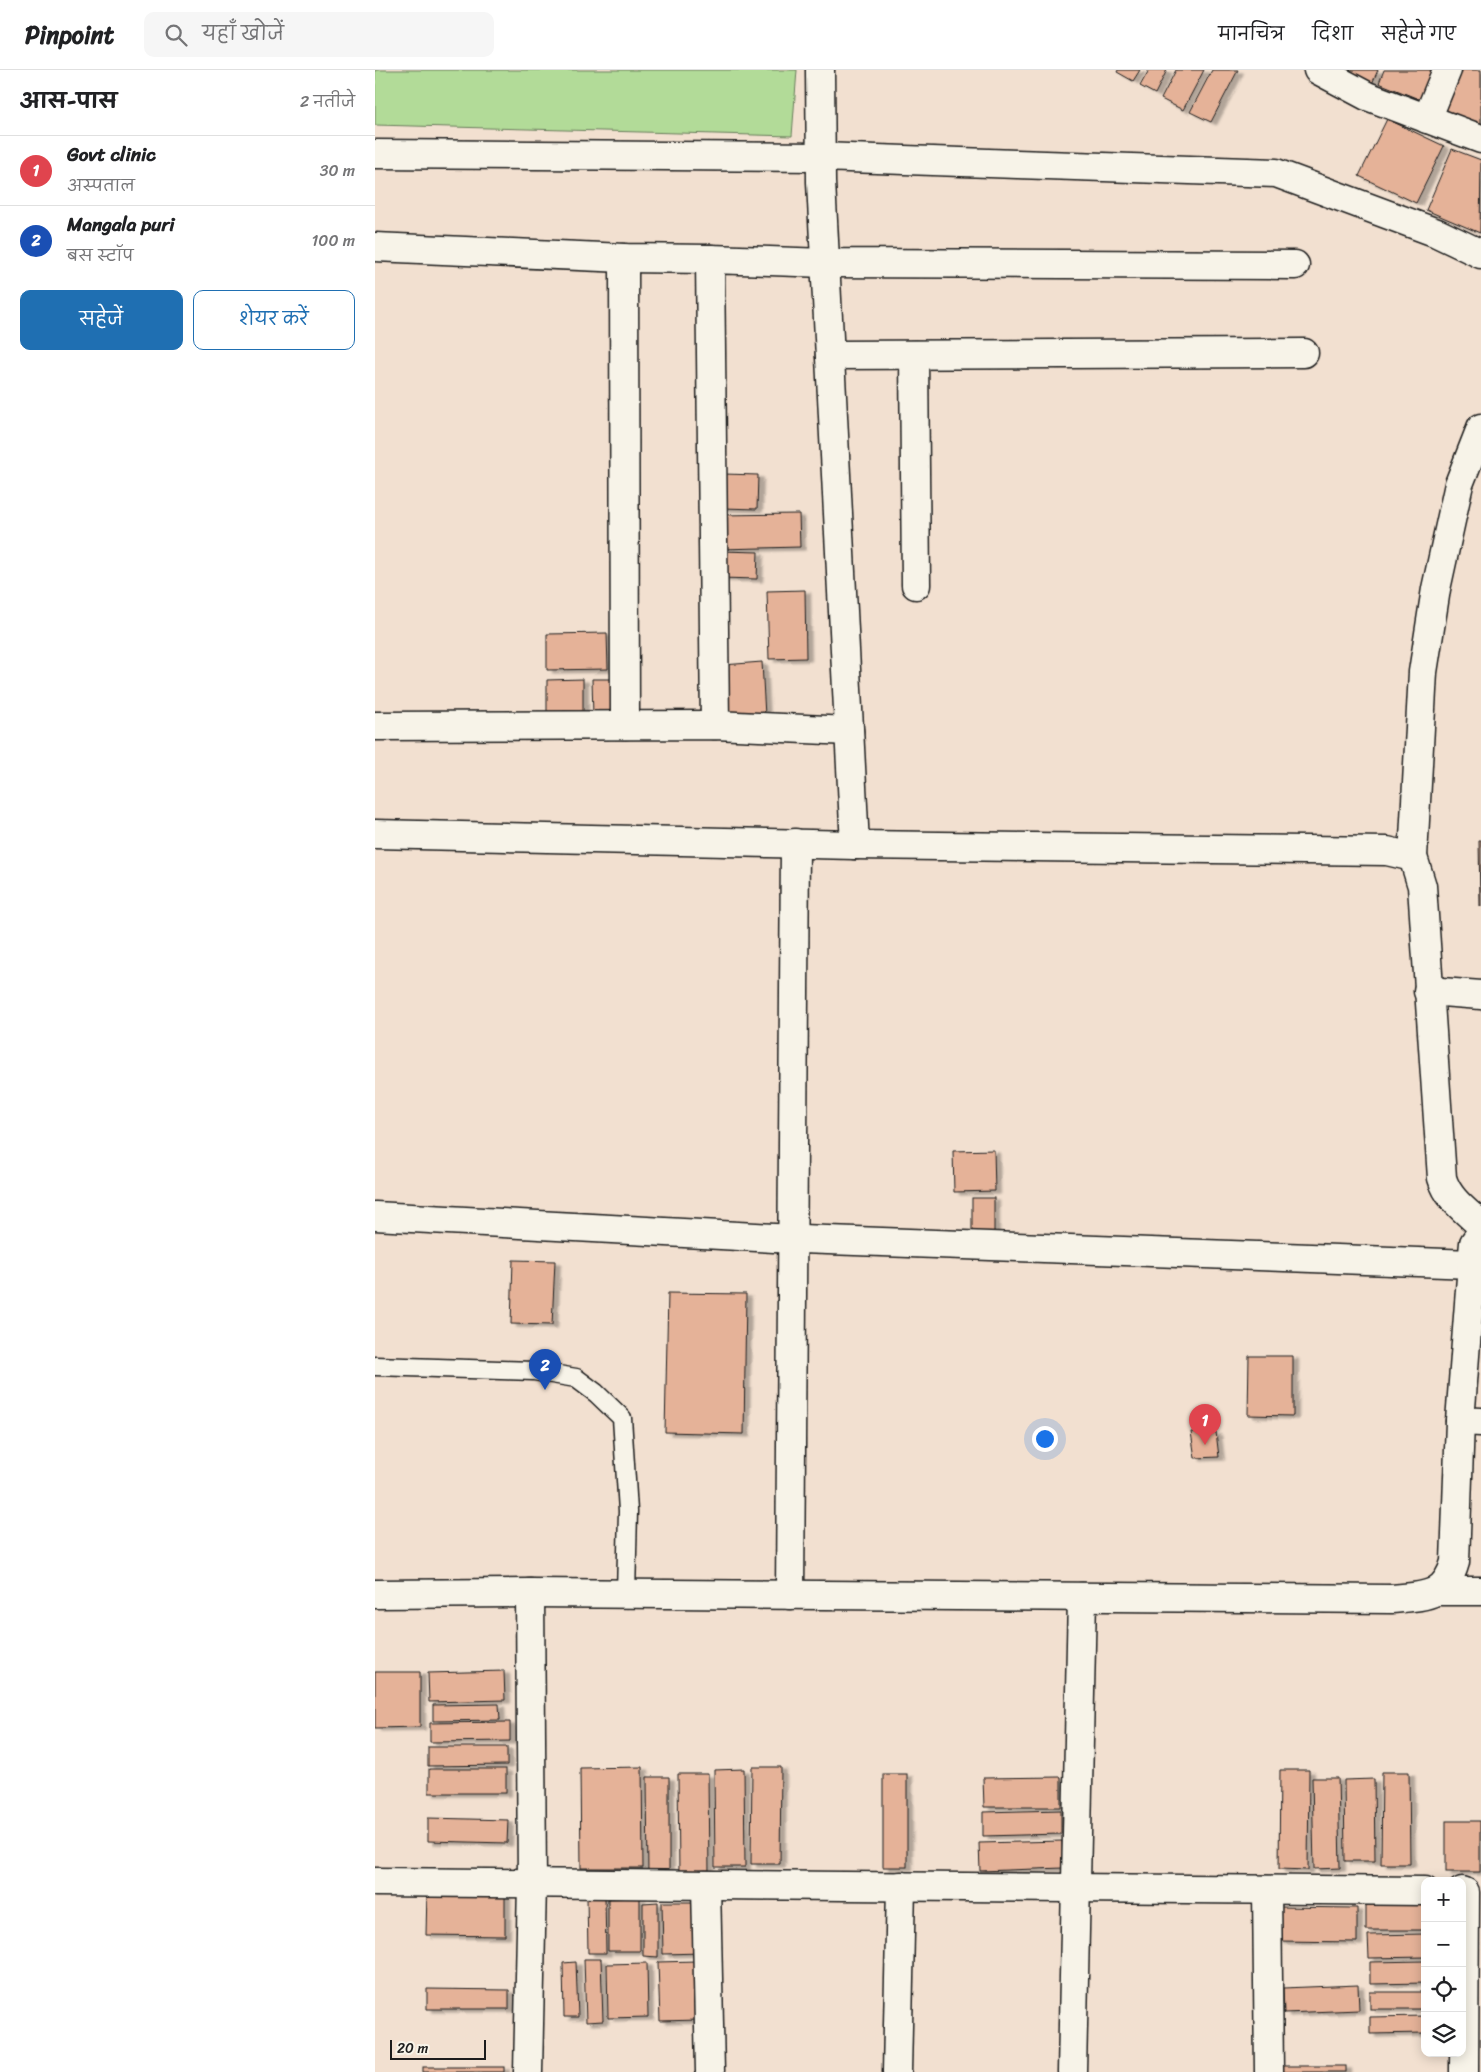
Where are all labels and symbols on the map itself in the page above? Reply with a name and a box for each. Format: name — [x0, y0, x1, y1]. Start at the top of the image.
pin: 2 — [529, 1349, 561, 1390]
pin: 1 — [1189, 1404, 1221, 1445]
your location — [1032, 1426, 1058, 1452]
scale bar — [390, 2037, 486, 2060]

